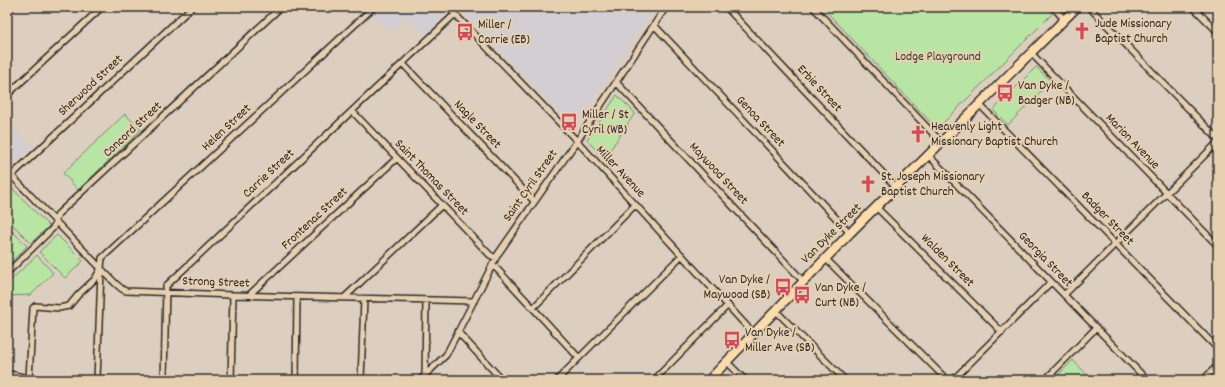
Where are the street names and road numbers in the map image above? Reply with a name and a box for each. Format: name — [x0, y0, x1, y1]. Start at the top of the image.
street label: Sherwood Street — [54, 51, 128, 121]
street label: Erbie Street — [792, 61, 846, 117]
street label: Genoa Street — [731, 92, 789, 152]
street label: Nagle Street — [449, 96, 505, 154]
street label: Concord Street — [99, 97, 167, 162]
street label: Helen Street — [198, 100, 256, 156]
street label: Marion Avenue — [1100, 110, 1164, 174]
street label: Saint Thomas Street — [389, 135, 473, 221]
street label: Maywood Street — [684, 138, 752, 210]
street label: Miller Avenue — [591, 142, 649, 203]
street label: Carrie Street — [239, 145, 299, 203]
street label: Saint Cyril Street — [499, 146, 563, 226]
street label: Frontenac Street — [278, 183, 353, 255]
street label: Badger Street — [1076, 188, 1138, 251]
street label: Van Dyke Street — [797, 199, 867, 269]
street label: Georgia Street — [1013, 228, 1077, 293]
street label: Walden Street — [916, 230, 978, 292]
street label: Strong Street — [182, 272, 250, 294]

